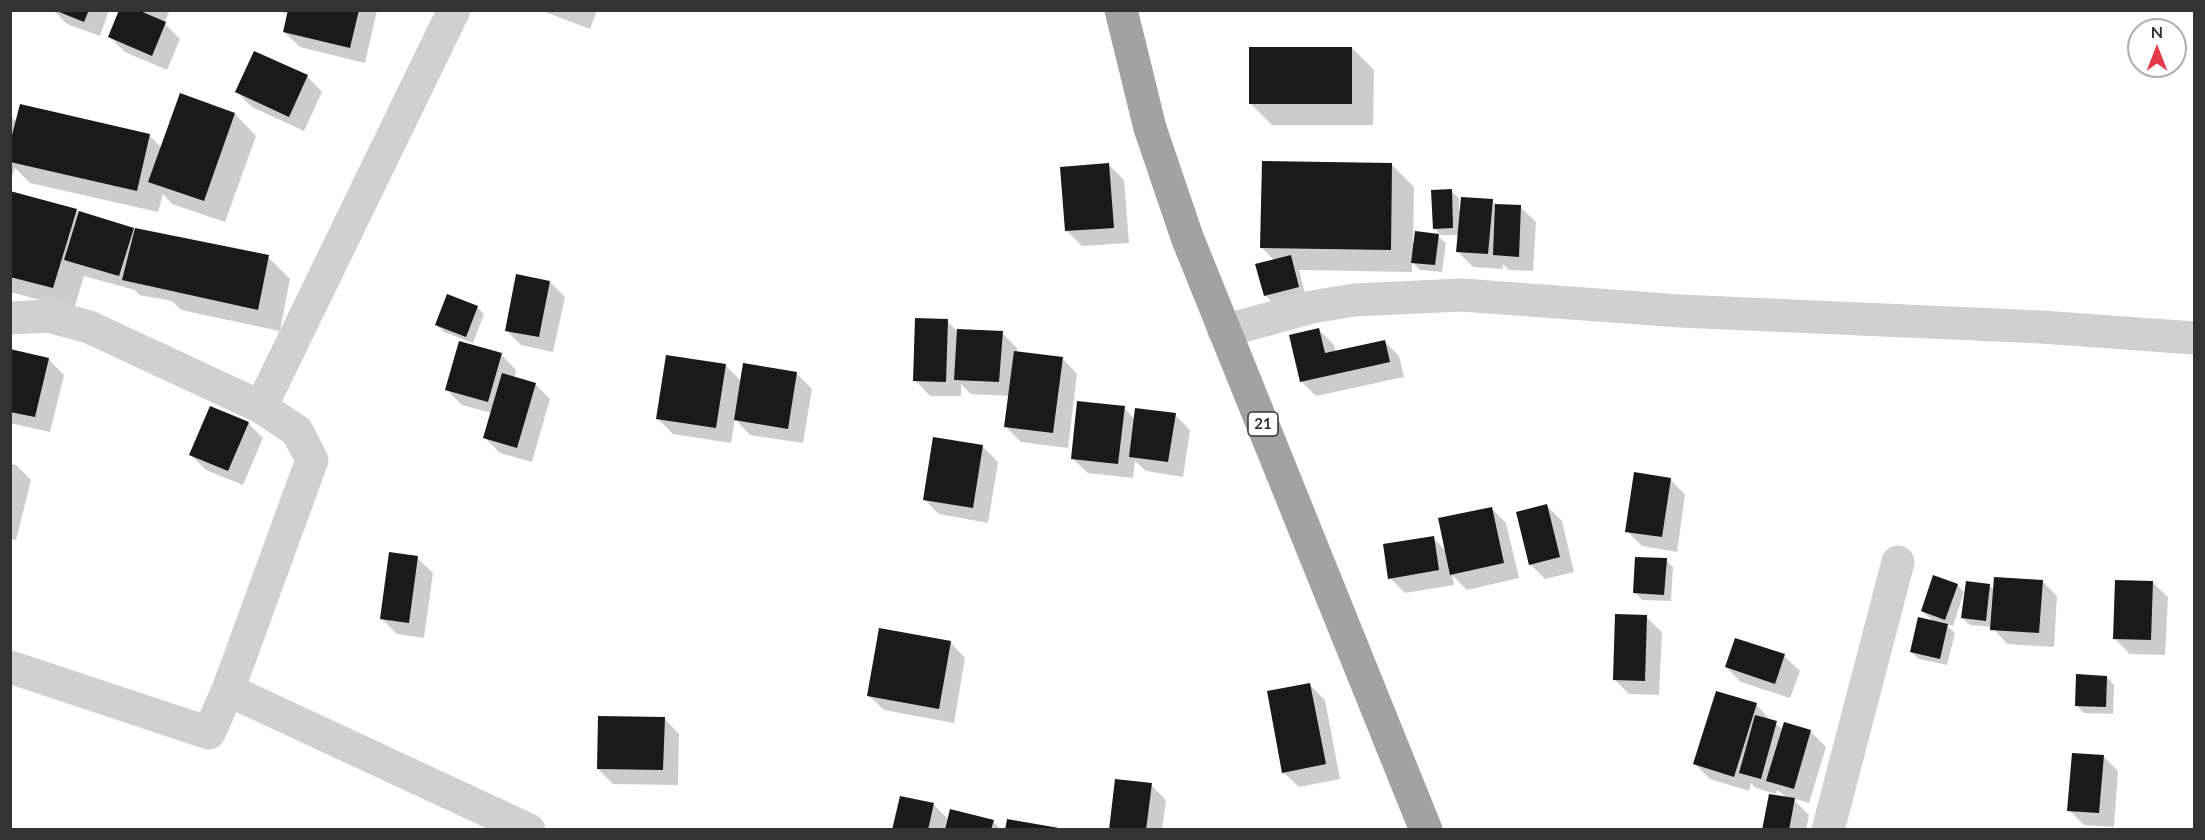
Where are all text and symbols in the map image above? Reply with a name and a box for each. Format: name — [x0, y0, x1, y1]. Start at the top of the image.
north arrow — [2127, 18, 2187, 78]
text: N — [2151, 22, 2163, 41]
road number: 21 — [1248, 412, 1278, 436]

